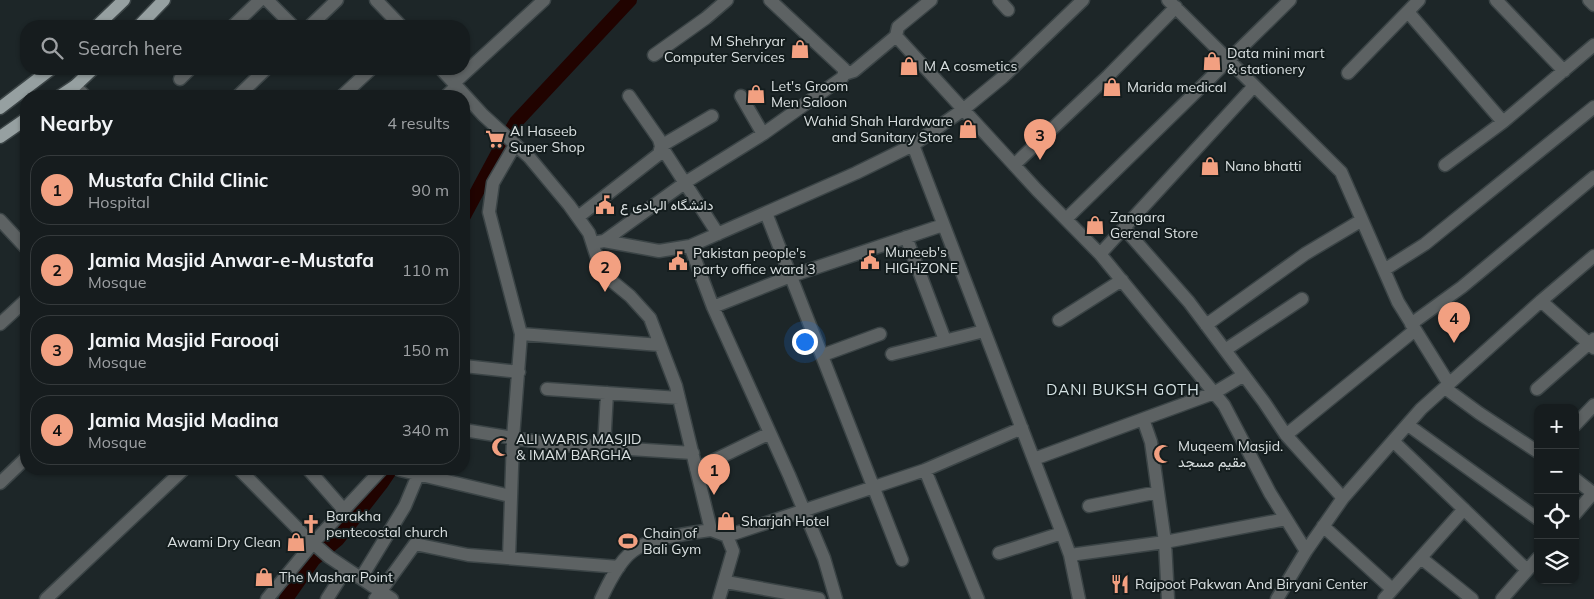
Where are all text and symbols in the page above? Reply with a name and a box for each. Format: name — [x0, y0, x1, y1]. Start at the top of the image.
search box — [20, 20, 470, 75]
place label: M Shehryar Computer Services — [664, 32, 786, 66]
icon: search — [38, 34, 66, 62]
text: Search here — [78, 36, 182, 60]
shop icon: M Shehryar Computer Services — [789, 38, 811, 60]
place label: Data mini mart & stationery — [1227, 44, 1325, 78]
shop icon: Data mini mart & stationery — [1201, 50, 1223, 72]
shop icon: M A cosmetics — [898, 55, 920, 77]
place label: M A cosmetics — [924, 57, 1017, 75]
shop icon: Marida medical — [1101, 76, 1123, 98]
place label: Let's Groom Men Saloon — [771, 77, 848, 111]
place label: Marida medical — [1127, 78, 1227, 96]
shop icon: Let's Groom Men Saloon — [745, 83, 767, 105]
text: Nearby — [40, 110, 113, 136]
place label: Wahid Shah Hardware and Sanitary Store — [804, 112, 953, 146]
text: 4 results — [387, 113, 450, 133]
shop icon: Wahid Shah Hardware and Sanitary Store — [957, 118, 979, 140]
pin: 3 — [1024, 119, 1056, 160]
place label: Al Haseeb Super Shop — [510, 122, 585, 156]
supermarket icon: Al Haseeb Super Shop — [484, 128, 506, 150]
shop icon: Nano bhatti — [1199, 155, 1221, 177]
place label: Nano bhatti — [1225, 157, 1302, 175]
text: Mustafa Child Clinic — [88, 168, 268, 192]
text: 1 — [52, 180, 62, 200]
text: 90 m — [412, 180, 449, 200]
text: Hospital — [88, 192, 150, 212]
public building icon: دانشگاہ الہادی ع — [594, 194, 616, 216]
place label: دانشگاہ الہادی ع — [620, 196, 714, 216]
place label: Zangara Gerenal Store — [1110, 208, 1198, 242]
shop icon: Zangara Gerenal Store — [1084, 214, 1106, 236]
place label: Muneeb's HIGHZONE — [885, 243, 958, 277]
place label: Pakistan people's party office ward 3 — [693, 244, 816, 278]
text: Jamia Masjid Anwar-e-Mustafa — [88, 248, 374, 272]
public building icon: Muneeb's HIGHZONE — [859, 249, 881, 271]
public building icon: Pakistan people's party office ward 3 — [667, 250, 689, 272]
pin: 2 — [589, 251, 621, 292]
text: 2 — [52, 260, 62, 280]
text: 110 m — [402, 260, 449, 280]
text: Mosque — [88, 272, 146, 292]
pin: 4 — [1438, 302, 1470, 343]
text: Jamia Masjid Farooqi — [88, 328, 279, 352]
your location — [792, 329, 818, 355]
text: 3 — [52, 340, 62, 360]
text: 150 m — [402, 340, 449, 360]
text: Mosque — [88, 352, 146, 372]
district label: DANI BUKSH GOTH — [1046, 380, 1200, 399]
map controls — [1534, 404, 1579, 584]
button: + — [1534, 404, 1579, 449]
text: Jamia Masjid Madina — [88, 408, 279, 432]
text: 4 — [52, 420, 62, 440]
text: 340 m — [402, 420, 449, 440]
place label: ALI WARIS MASJID & IMAM BARGHA — [516, 430, 641, 464]
text: Mosque — [88, 432, 146, 452]
mosque icon: ALI WARIS MASJID & IMAM BARGHA — [490, 436, 512, 458]
place label: Muqeem Masjid. مقیم مسجد — [1178, 437, 1283, 471]
mosque icon: Muqeem Masjid. مقیم مسجد — [1152, 443, 1174, 465]
button: − — [1534, 449, 1579, 494]
pin: 1 — [698, 454, 730, 495]
button: locate — [1534, 494, 1579, 539]
place label: Barakha pentecostal church — [326, 507, 448, 541]
shop icon: Sharjah Hotel — [715, 510, 737, 532]
place label: Sharjah Hotel — [741, 512, 829, 530]
church icon: Barakha pentecostal church — [300, 513, 322, 535]
place label: Chain of Bali Gym — [643, 524, 701, 558]
sports icon: Chain of Bali Gym — [617, 530, 639, 552]
shop icon: Awami Dry Clean — [285, 531, 307, 553]
place label: Awami Dry Clean — [167, 533, 281, 551]
button: layers — [1534, 539, 1579, 584]
shop icon: The Mashar Point — [253, 566, 275, 588]
place label: The Mashar Point — [279, 568, 393, 586]
restaurant icon: Rajpoot Pakwan And Biryani Center — [1109, 573, 1131, 595]
place label: Rajpoot Pakwan And Biryani Center — [1135, 575, 1369, 593]

